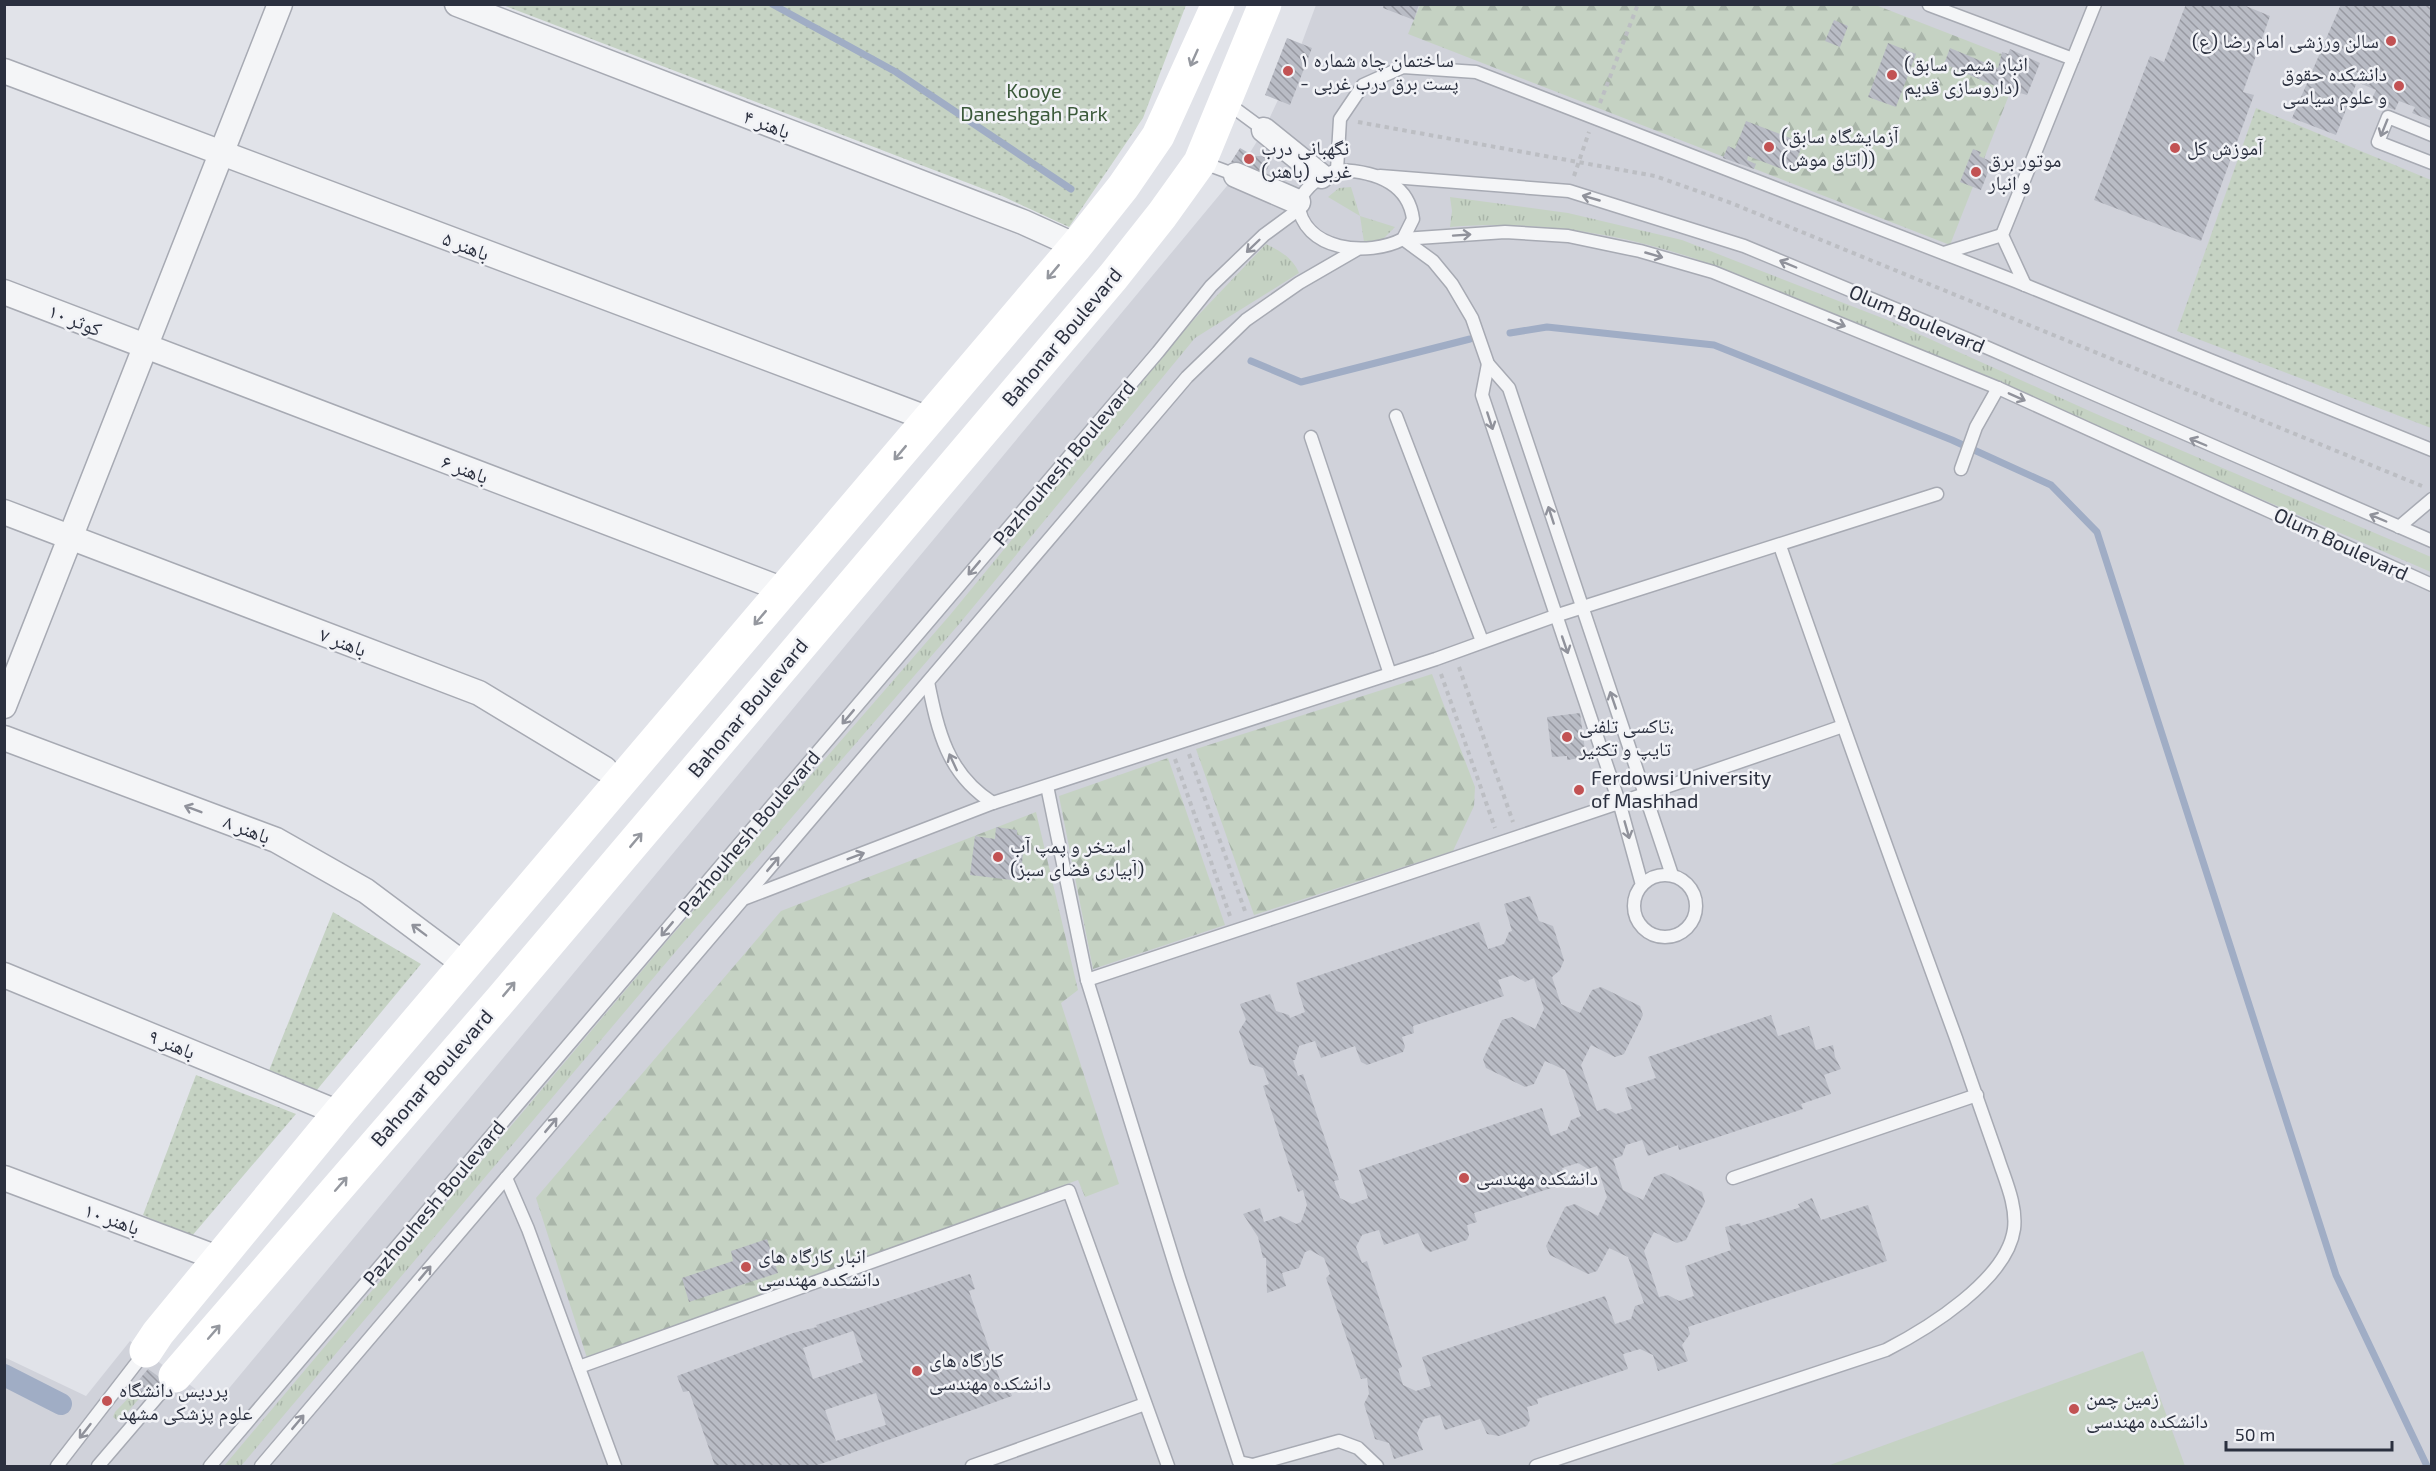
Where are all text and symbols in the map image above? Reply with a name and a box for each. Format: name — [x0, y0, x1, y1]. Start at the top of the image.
place label: سالن ورزشی امام رضا (ع) — [2192, 28, 2379, 55]
marker: سالن ورزشی امام رضا (ع) — [2384, 34, 2398, 48]
place label: ساختمان چاه شماره ۱ - پست برق درب غربی — [1300, 47, 1459, 95]
one-way arrow — [1188, 49, 1199, 67]
place label: (انبار شیمی سابق داروسازی قدیم) — [1904, 51, 2028, 101]
place label: دانشکده حقوق و علوم سیاسی — [2281, 61, 2387, 111]
marker: ساختمان چاه شماره ۱ - پست برق درب غربی — [1281, 64, 1295, 78]
marker: (انبار شیمی سابق داروسازی قدیم) — [1885, 68, 1899, 82]
park label: Kooye Daneshgah Park — [960, 78, 1108, 125]
marker: دانشکده حقوق و علوم سیاسی — [2392, 79, 2406, 93]
street label: باهنر ۴ — [740, 103, 794, 143]
one-way arrow — [2378, 119, 2389, 137]
place label: (آزمایشگاه سابق (اتاق موش)) — [1781, 123, 1899, 171]
place label: نگهبانی درب غربی (باهنر) — [1261, 135, 1352, 183]
place label: آموزش کل — [2187, 135, 2264, 160]
marker: (آزمایشگاه سابق (اتاق موش)) — [1762, 140, 1776, 154]
marker: آموزش کل — [2168, 141, 2182, 155]
place label: موتور برق و انبار — [1987, 147, 2061, 195]
marker: نگهبانی درب غربی (باهنر) — [1242, 152, 1256, 166]
marker: موتور برق و انبار — [1969, 165, 1983, 179]
one-way arrow — [1581, 192, 1600, 203]
street label: باهنر ۵ — [439, 225, 493, 265]
one-way arrow — [1451, 229, 1471, 240]
one-way arrow — [1245, 239, 1260, 253]
one-way arrow — [1644, 250, 1663, 261]
one-way arrow — [1780, 258, 1798, 269]
street label: Bahonar Boulevard — [996, 262, 1126, 411]
one-way arrow — [1047, 264, 1060, 280]
street label: Olum Boulevard — [1846, 279, 1989, 357]
street label: کوثر ۱۰ — [45, 298, 105, 341]
one-way arrow — [1827, 318, 1846, 329]
street label: Pazhouhesh Boulevard — [987, 375, 1139, 550]
one-way arrow — [2008, 392, 2026, 403]
one-way arrow — [1486, 411, 1497, 430]
one-way arrow — [2190, 436, 2208, 447]
one-way arrow — [893, 445, 907, 460]
street label: باهنر ۶ — [438, 448, 492, 488]
street label: Olum Boulevard — [2271, 502, 2412, 585]
one-way arrow — [1545, 506, 1556, 525]
one-way arrow — [2369, 512, 2387, 523]
one-way arrow — [968, 560, 981, 576]
one-way arrow — [754, 610, 767, 626]
street label: باهنر ۷ — [316, 621, 370, 661]
street label: Bahonar Boulevard — [682, 633, 812, 782]
one-way arrow — [1561, 636, 1572, 654]
one-way arrow — [1607, 691, 1618, 710]
one-way arrow — [841, 709, 855, 724]
place label: تاکسی تلفنی، تایپ و تکثیر — [1578, 713, 1674, 761]
marker: تاکسی تلفنی، تایپ و تکثیر — [1560, 730, 1574, 744]
street label: Pazhouhesh Boulevard — [672, 745, 824, 920]
one-way arrow — [946, 754, 958, 772]
place label: Ferdowsi University of Mashhad — [1591, 765, 1772, 812]
marker: Ferdowsi University of Mashhad — [1572, 783, 1586, 797]
one-way arrow — [184, 803, 202, 814]
street label: باهنر ۸ — [220, 808, 274, 848]
one-way arrow — [1622, 821, 1633, 840]
one-way arrow — [629, 832, 642, 848]
place label: استخر و پمپ آب (آبیاری فضای سبز) — [1010, 833, 1144, 881]
one-way arrow — [846, 850, 865, 861]
marker: استخر و پمپ آب (آبیاری فضای سبز) — [991, 850, 1005, 864]
one-way arrow — [766, 856, 779, 872]
one-way arrow — [660, 921, 674, 936]
one-way arrow — [411, 924, 427, 936]
one-way arrow — [503, 981, 516, 997]
street label: Bahonar Boulevard — [365, 1004, 497, 1151]
street label: باهنر ۹ — [145, 1023, 199, 1064]
street label: Pazhouhesh Boulevard — [357, 1115, 509, 1290]
one-way arrow — [544, 1118, 558, 1133]
place label: دانشکده مهندسی — [1476, 1165, 1598, 1190]
marker: دانشکده مهندسی — [1457, 1171, 1471, 1185]
one-way arrow — [334, 1177, 348, 1192]
street label: باهنر ۱۰ — [81, 1197, 143, 1240]
place label: انبار کارگاه های دانشکده مهندسی — [758, 1243, 880, 1291]
marker: انبار کارگاه های دانشکده مهندسی — [739, 1260, 753, 1274]
one-way arrow — [418, 1266, 432, 1281]
one-way arrow — [207, 1324, 220, 1340]
place label: کارگاه های دانشکده مهندسی — [929, 1347, 1051, 1395]
marker: کارگاه های دانشکده مهندسی — [910, 1364, 924, 1378]
place label: پردیس دانشگاه علوم پزشکی مشهد — [119, 1377, 253, 1427]
place label: زمین چمن دانشکده مهندسی — [2086, 1385, 2208, 1433]
marker: پردیس دانشگاه علوم پزشکی مشهد — [100, 1394, 114, 1408]
marker: زمین چمن دانشکده مهندسی — [2067, 1402, 2081, 1416]
one-way arrow — [292, 1414, 305, 1430]
scale bar — [2226, 1414, 2392, 1452]
one-way arrow — [78, 1423, 91, 1439]
text: 50 m — [2235, 1423, 2275, 1445]

